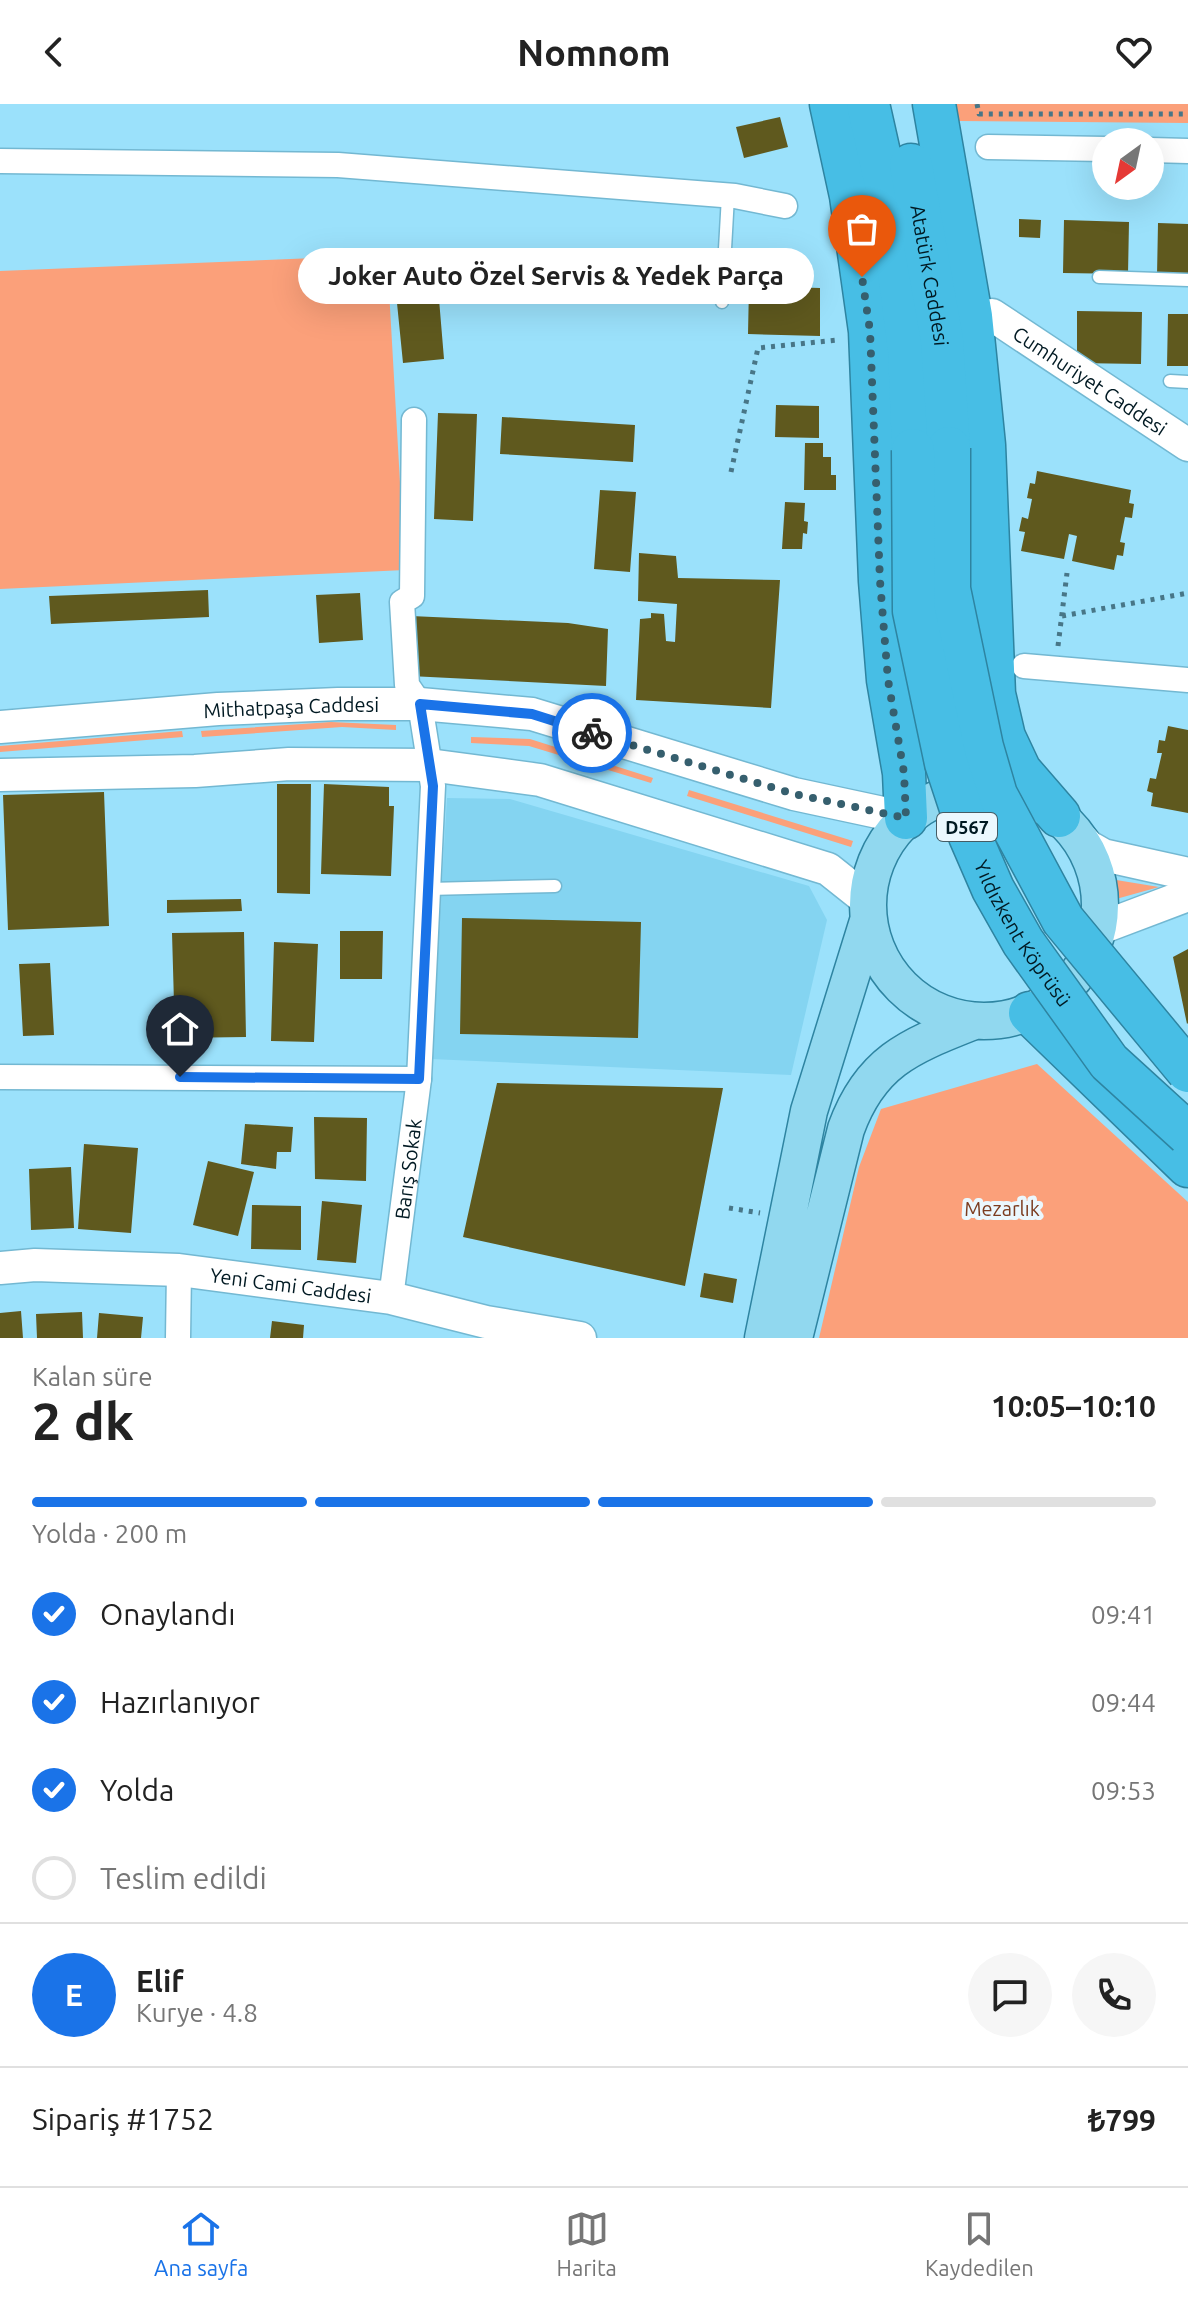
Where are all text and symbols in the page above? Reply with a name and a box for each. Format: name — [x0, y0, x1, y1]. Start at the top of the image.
icon: back — [32, 30, 76, 74]
icon: heart — [1112, 30, 1156, 74]
text: Nomnom — [517, 32, 671, 73]
north arrow — [1092, 128, 1164, 200]
map controls — [1092, 128, 1164, 200]
pin — [828, 195, 896, 277]
street label: Atatürk Caddesi — [907, 203, 954, 347]
icon: bag — [840, 207, 884, 251]
callout: Joker Auto Özel Servis & Yedek Parça — [298, 249, 814, 305]
text: Joker Auto Özel Servis & Yedek Parça — [328, 261, 784, 290]
street label: Cumhuriyet Caddesi — [1009, 321, 1172, 439]
street label: Mithatpaşa Caddesi — [202, 692, 379, 722]
courier — [552, 693, 632, 773]
icon: bike — [570, 711, 614, 755]
road number: D567 — [937, 813, 997, 841]
street label: Yıldızkent Köprüsü — [970, 856, 1077, 1010]
pin — [146, 995, 214, 1077]
icon: home — [158, 1007, 202, 1051]
street label: Barış Sokak — [390, 1117, 425, 1221]
park label: Mezarlık — [964, 1197, 1040, 1220]
street label: Yeni Cami Caddesi — [209, 1263, 373, 1307]
text: Kalan süre — [32, 1362, 153, 1391]
text: 10:05–10:10 — [991, 1389, 1156, 1423]
text: 2 dk — [32, 1392, 134, 1450]
text: Yolda · 200 m — [32, 1519, 187, 1548]
icon: check — [32, 1592, 76, 1636]
text: Onaylandı — [100, 1597, 236, 1631]
text: 09:41 — [1091, 1600, 1156, 1629]
icon: check — [32, 1680, 76, 1724]
text: Hazırlanıyor — [100, 1685, 260, 1719]
text: 09:44 — [1091, 1688, 1156, 1717]
icon: check — [32, 1768, 76, 1812]
text: Yolda — [100, 1773, 174, 1807]
text: 09:53 — [1091, 1776, 1156, 1805]
text: Teslim edildi — [100, 1861, 267, 1895]
button: chat — [968, 1953, 1052, 2037]
button: phone — [1072, 1953, 1156, 2037]
text: Elif — [136, 1964, 184, 1998]
text: E — [65, 1978, 83, 2012]
text: Kurye · 4.8 — [136, 1998, 258, 2027]
text: Sipariş #1752 — [32, 2102, 214, 2136]
text: ₺799 — [1088, 2103, 1156, 2137]
tab: Ana sayfa — [154, 2207, 248, 2280]
tab: Harita — [557, 2207, 617, 2280]
tab: Kaydedilen — [925, 2207, 1034, 2280]

